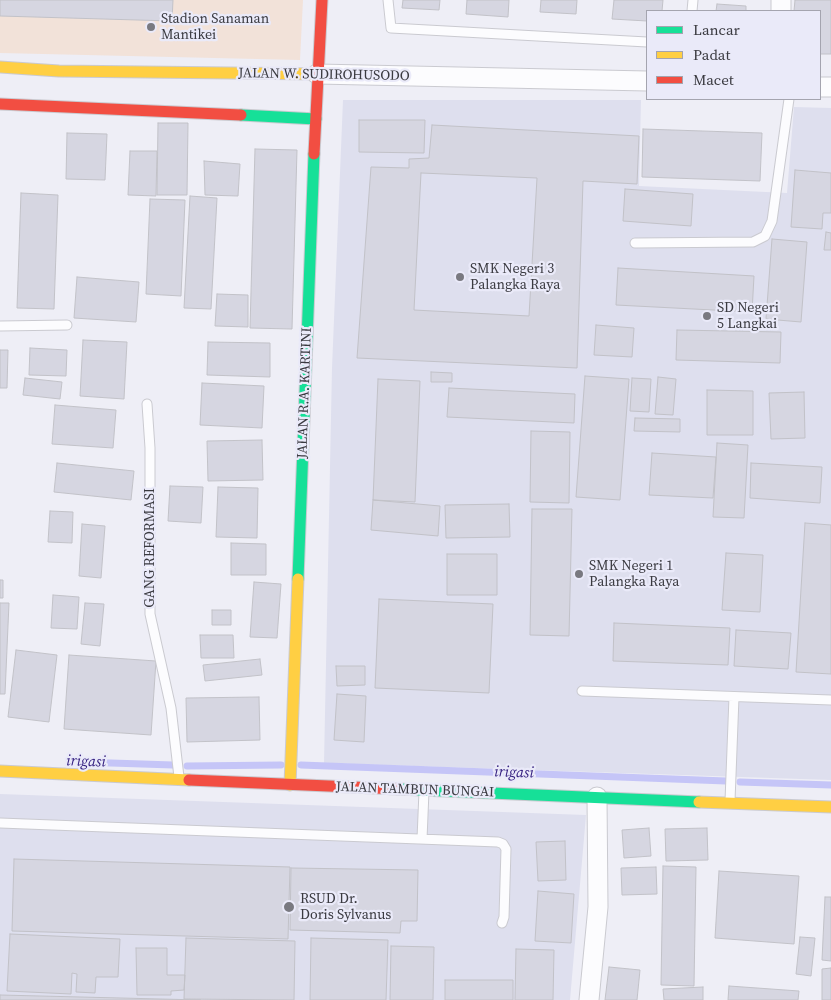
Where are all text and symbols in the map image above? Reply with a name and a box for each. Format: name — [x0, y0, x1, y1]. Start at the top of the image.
legend — [646, 10, 821, 100]
place label: Stadion Sanaman Mantikei — [161, 11, 269, 44]
text: Lancar — [693, 19, 740, 40]
marker: Stadion Sanaman Mantikei — [145, 21, 157, 33]
text: Padat — [693, 44, 730, 65]
street label: JALAN W. SUDIROHUSODO — [238, 65, 410, 85]
text: Macet — [693, 69, 734, 90]
place label: SMK Negeri 3 Palangka Raya — [470, 261, 560, 294]
marker: SMK Negeri 3 Palangka Raya — [454, 271, 466, 283]
place label: SD Negeri 5 Langkai — [717, 300, 779, 332]
marker: SD Negeri 5 Langkai — [701, 310, 713, 322]
street label: JALAN R.A. KARTINI — [294, 327, 316, 459]
street label: GANG REFORMASI — [142, 488, 158, 608]
place label: SMK Negeri 1 Palangka Raya — [589, 558, 679, 590]
marker: SMK Negeri 1 Palangka Raya — [573, 568, 585, 580]
water label: irigasi — [66, 752, 106, 772]
water label: irigasi — [494, 763, 534, 783]
street label: JALAN TAMBUN BUNGAI — [336, 779, 494, 801]
place label: RSUD Dr. Doris Sylvanus — [300, 891, 391, 924]
marker: RSUD Dr. Doris Sylvanus — [282, 900, 296, 914]

